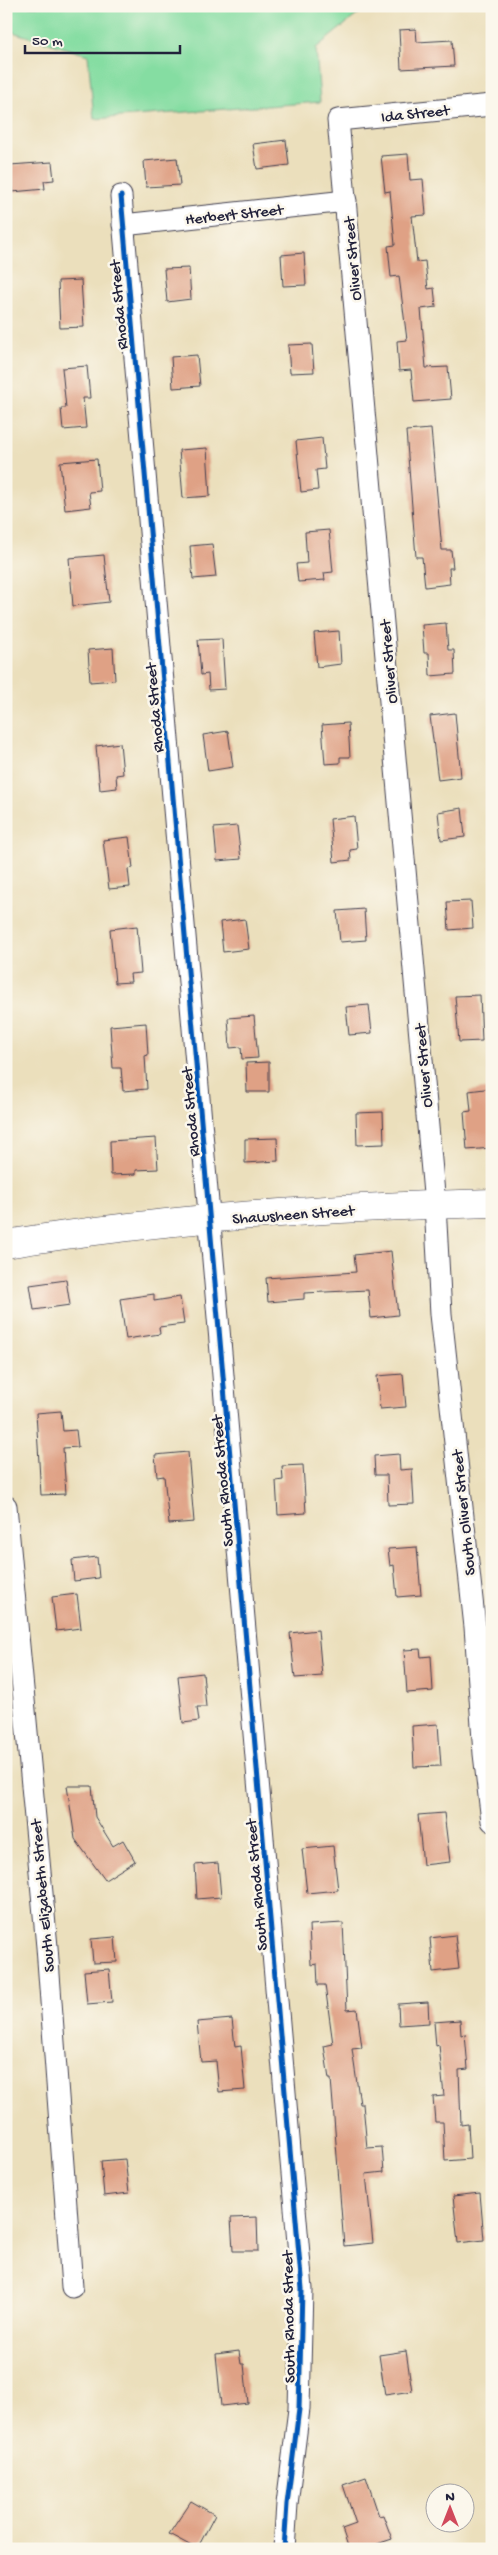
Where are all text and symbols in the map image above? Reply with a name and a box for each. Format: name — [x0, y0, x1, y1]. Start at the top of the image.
scale bar — [25, 22, 180, 54]
text: 50 m — [32, 33, 63, 51]
street label: Ida Street — [380, 102, 452, 129]
street label: Herbert Street — [184, 202, 286, 231]
street label: Oliver Street — [341, 215, 368, 301]
street label: Rhoda Street — [107, 258, 134, 350]
street label: Oliver Street — [377, 618, 404, 704]
street label: Rhoda Street — [143, 661, 170, 753]
street label: Oliver Street — [412, 1022, 439, 1108]
street label: Rhoda Street — [179, 1065, 206, 1157]
street label: Shawsheen Street — [232, 1203, 356, 1230]
street label: South Rhoda Street — [209, 1413, 240, 1547]
street label: South Oliver Street — [449, 1447, 482, 1576]
street label: South Elizabeth Street — [28, 1817, 61, 1973]
street label: South Rhoda Street — [243, 1817, 274, 1951]
street label: South Rhoda Street — [280, 2249, 301, 2383]
north arrow — [426, 2482, 476, 2532]
text: N — [445, 2489, 455, 2506]

